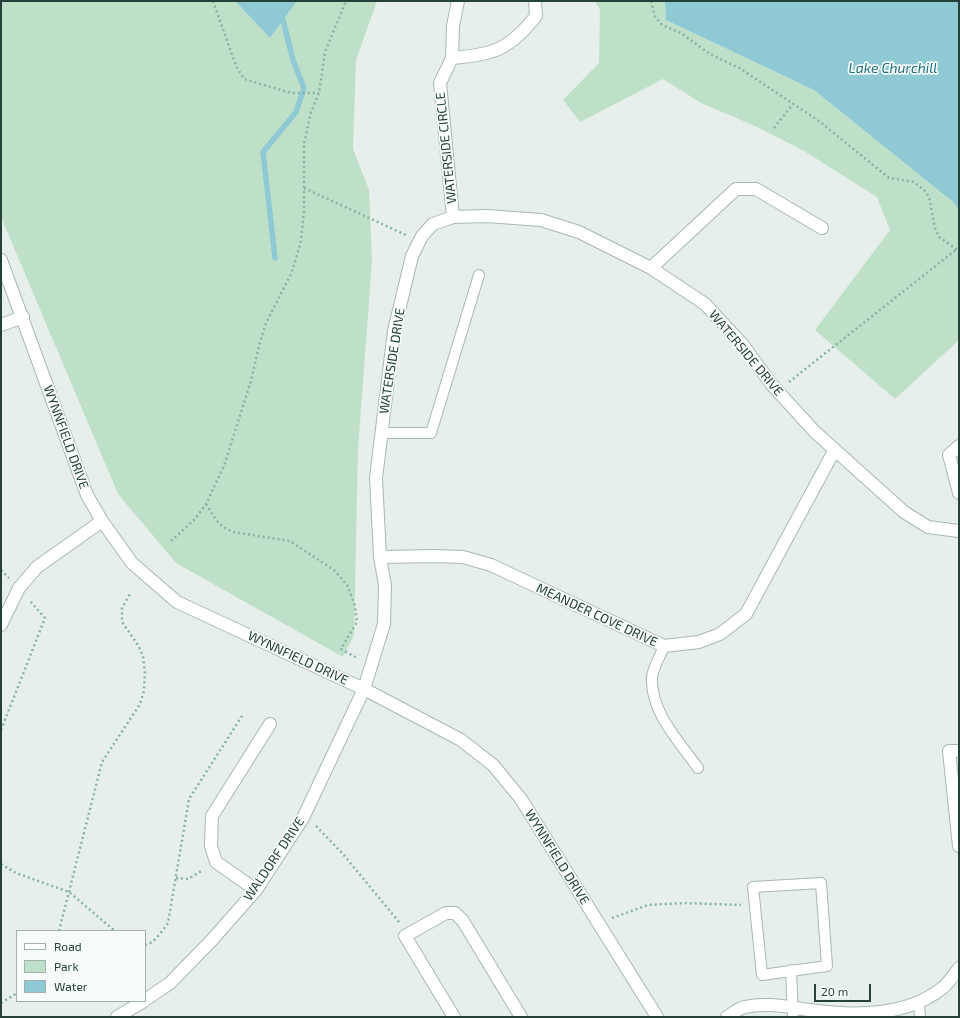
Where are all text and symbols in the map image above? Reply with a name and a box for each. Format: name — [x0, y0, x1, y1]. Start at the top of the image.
water label: Lake Churchill — [849, 60, 937, 76]
street label: WATERSIDE CIRCLE — [432, 92, 460, 204]
street label: WATERSIDE DRIVE — [376, 307, 408, 415]
street label: WATERSIDE DRIVE — [706, 307, 786, 399]
street label: WYNNFIELD DRIVE — [40, 383, 92, 491]
street label: MEANDER COVE DRIVE — [534, 580, 660, 650]
street label: WYNNFIELD DRIVE — [245, 628, 351, 688]
street label: WYNNFIELD DRIVE — [521, 807, 593, 907]
street label: WALDORF DRIVE — [240, 814, 308, 904]
legend — [16, 930, 146, 1002]
text: Road — [54, 939, 82, 953]
text: Park — [54, 959, 79, 973]
scale bar — [816, 976, 873, 1002]
text: Water — [54, 979, 88, 993]
text: 20 m — [821, 984, 848, 998]

